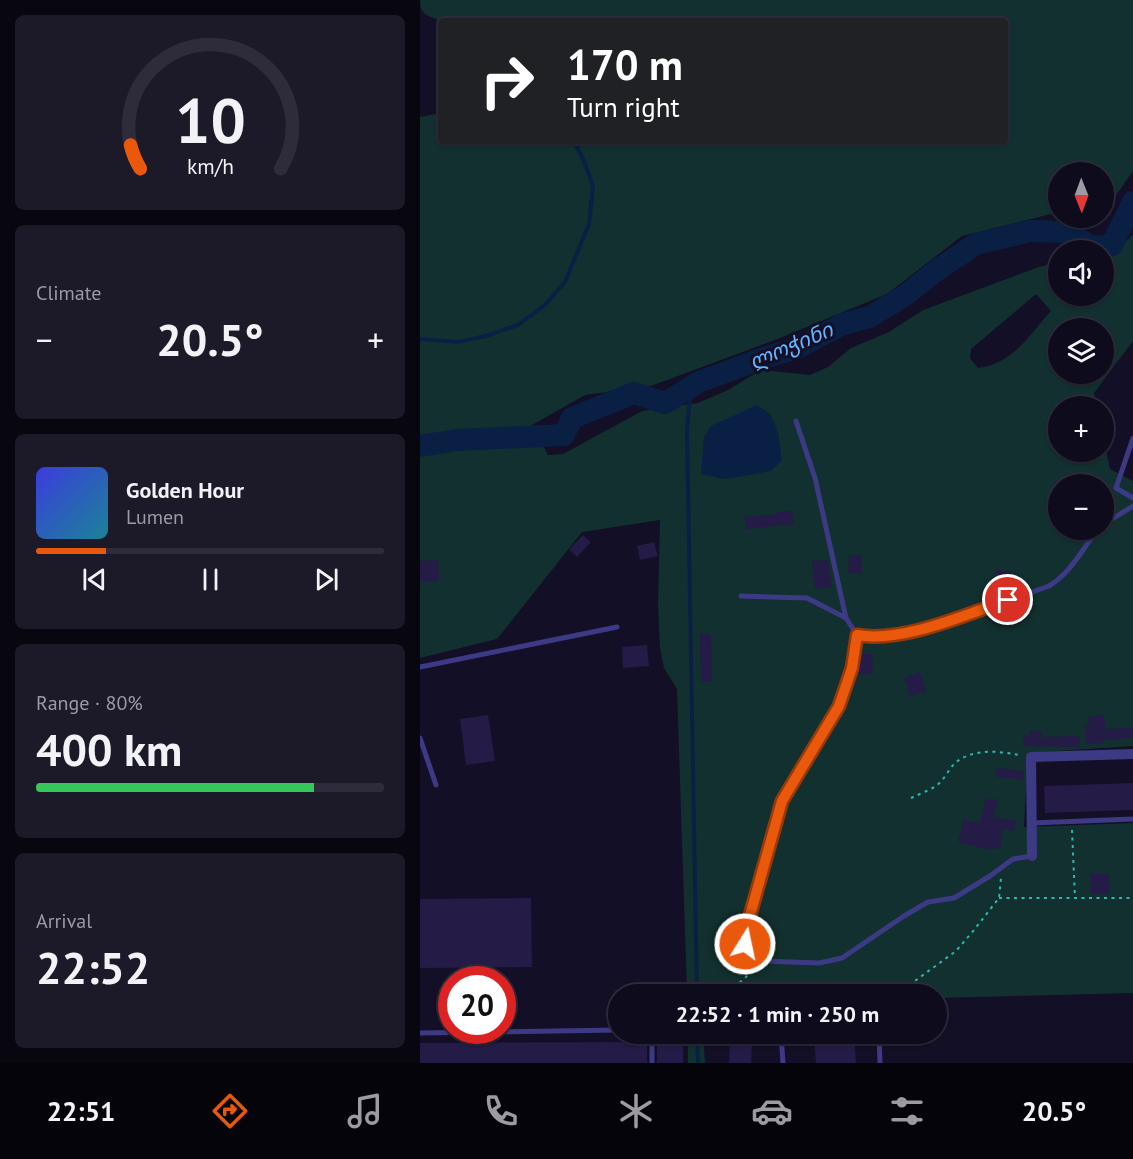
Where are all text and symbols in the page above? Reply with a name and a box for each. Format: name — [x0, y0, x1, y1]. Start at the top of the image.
text: 170 m — [567, 37, 683, 92]
icon: right — [468, 42, 546, 120]
text: 10 — [175, 79, 245, 160]
text: Turn right — [567, 90, 680, 124]
text: km/h — [186, 153, 233, 181]
north arrow — [1048, 162, 1114, 228]
map controls — [1048, 162, 1114, 540]
button: sound — [1048, 240, 1114, 306]
text: Climate — [36, 280, 102, 306]
text: 20.5° — [156, 310, 264, 368]
water label: ლოჭინი — [745, 315, 838, 375]
text: − — [36, 318, 53, 361]
text: + — [367, 318, 384, 361]
button: layers — [1048, 318, 1114, 384]
button: + — [1048, 396, 1114, 462]
button: − — [1048, 474, 1114, 540]
text: Golden Hour — [126, 476, 244, 504]
text: Lumen — [126, 504, 184, 530]
icon: previous — [78, 563, 111, 596]
icon: pause — [194, 563, 227, 596]
icon: next — [310, 563, 343, 596]
pin — [982, 574, 1033, 625]
icon: arrive — [991, 583, 1024, 616]
text: Range · 80% — [36, 690, 143, 716]
text: 400 km — [36, 720, 182, 778]
text: Arrival — [36, 908, 92, 934]
position arrow — [713, 912, 777, 976]
text: 22:52 — [36, 938, 150, 996]
speed limit sign: 20 — [438, 966, 516, 1044]
text: 22:52 · 1 min · 250 m — [676, 1000, 879, 1028]
icon: directions — [209, 1090, 251, 1132]
icon: music — [344, 1090, 386, 1132]
icon: phone — [480, 1090, 522, 1132]
icon: climate — [615, 1090, 657, 1132]
icon: car — [751, 1090, 793, 1132]
icon: filters — [886, 1090, 928, 1132]
text: 22:51 — [47, 1094, 115, 1128]
text: 20.5° — [1022, 1094, 1086, 1128]

